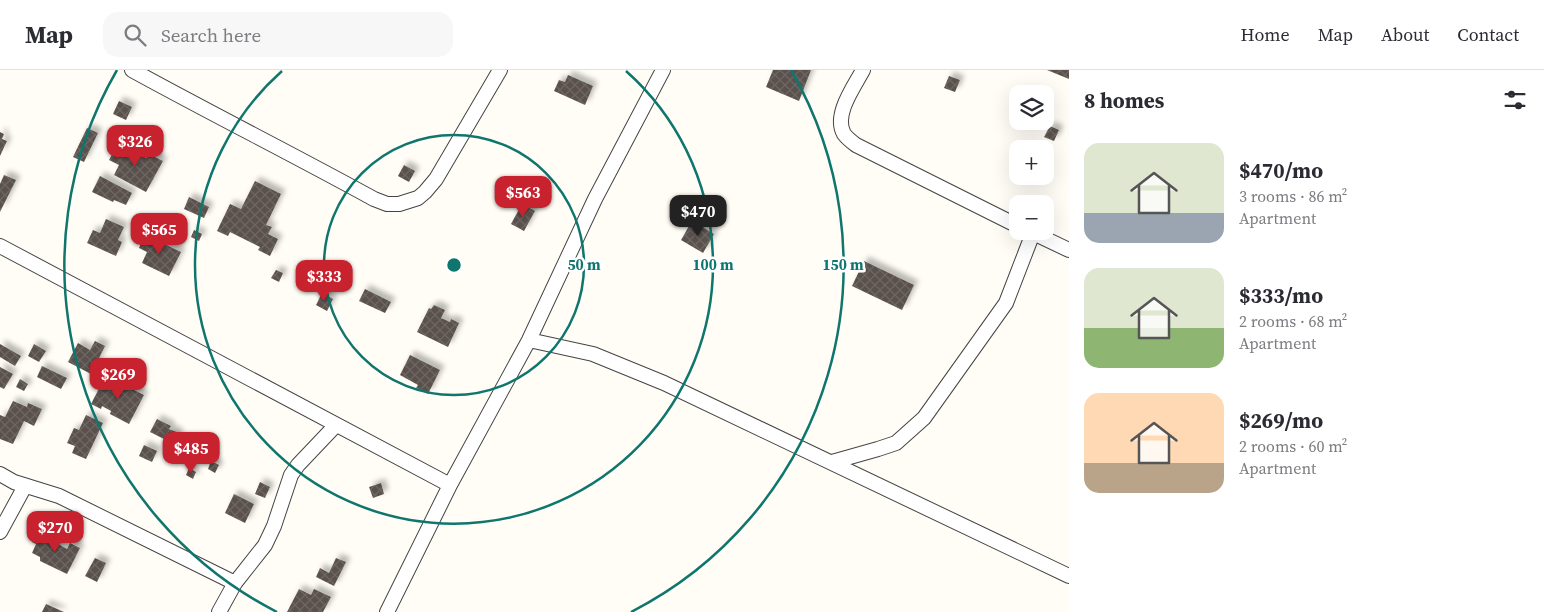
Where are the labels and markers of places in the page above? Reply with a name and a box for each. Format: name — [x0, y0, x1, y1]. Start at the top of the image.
pin: $326 — [105, 124, 165, 167]
pin: $563 — [493, 176, 553, 218]
pin: $470 — [668, 194, 728, 237]
pin: $565 — [129, 212, 189, 255]
centre of rings — [445, 256, 463, 274]
pin: $333 — [294, 260, 354, 302]
pin: $269 — [88, 358, 148, 400]
pin: $485 — [161, 432, 221, 474]
pin: $270 — [25, 510, 85, 553]

